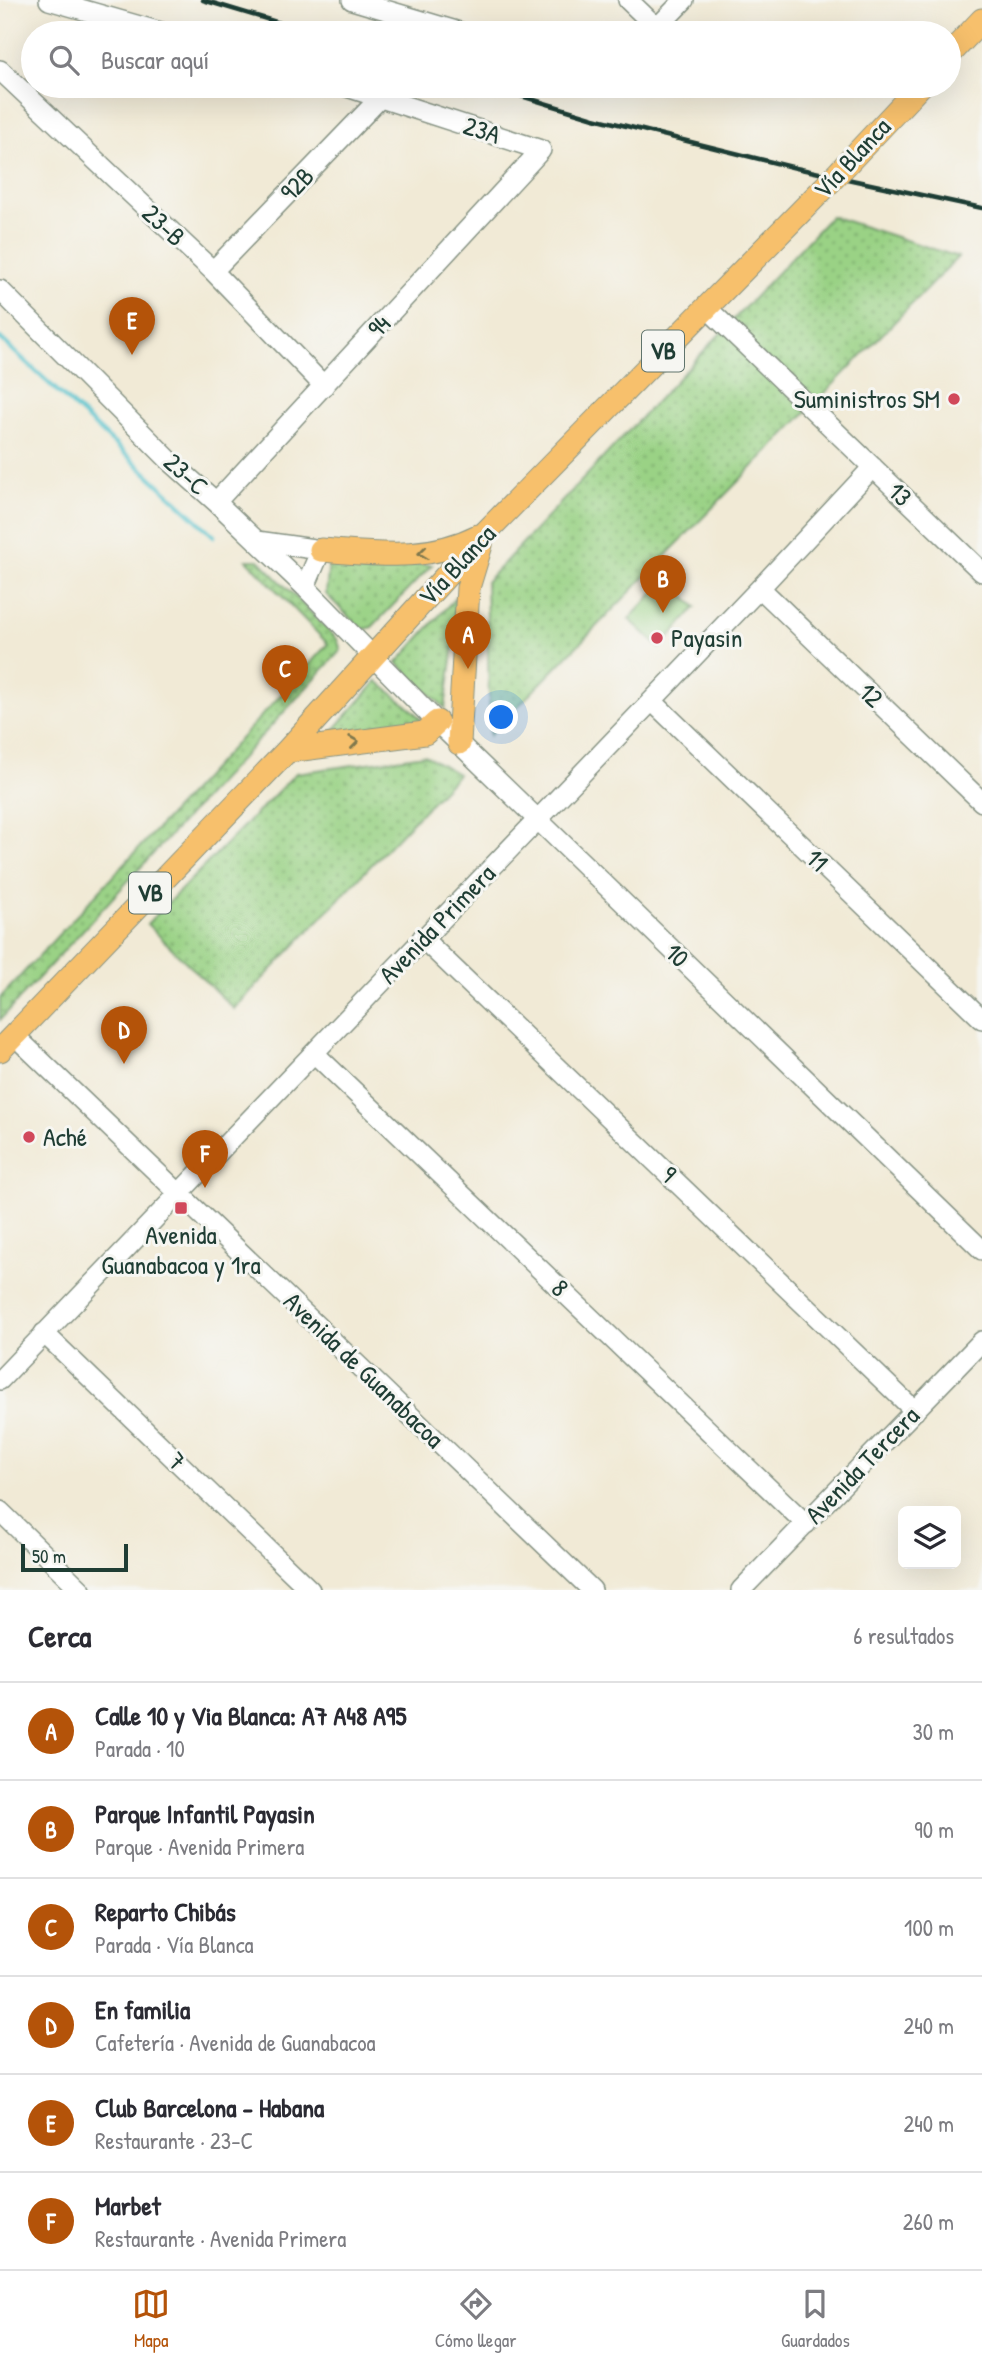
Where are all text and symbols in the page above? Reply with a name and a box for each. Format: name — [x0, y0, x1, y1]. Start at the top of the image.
search box — [21, 21, 961, 98]
icon: search — [45, 41, 83, 79]
text: Buscar aquí — [101, 42, 209, 77]
street label: 23A — [459, 107, 505, 152]
street label: Vía Blanca — [805, 110, 898, 206]
street label: 92B — [272, 159, 321, 208]
street label: 23-B — [135, 196, 194, 254]
pin: E — [109, 297, 155, 355]
street label: 94 — [359, 307, 398, 345]
road number: VB — [642, 330, 684, 372]
place label: Suministros SM — [794, 381, 940, 416]
marker: Suministros SM — [946, 391, 962, 407]
street label: 23-C — [157, 444, 216, 503]
street label: 13 — [881, 474, 920, 514]
street label: Vía Blanca — [410, 517, 503, 613]
one-way arrow — [418, 546, 429, 561]
pin: B — [640, 555, 686, 613]
pin: A — [445, 611, 491, 669]
place label: Payasin — [671, 620, 742, 655]
marker: Payasin — [649, 630, 665, 646]
pin: C — [262, 645, 308, 703]
street label: 12 — [851, 675, 891, 715]
your location — [484, 700, 518, 734]
one-way arrow — [348, 735, 360, 750]
street label: 11 — [798, 840, 836, 879]
street label: Avenida Primera — [371, 856, 503, 991]
road number: VB — [129, 872, 171, 914]
street label: 10 — [658, 935, 697, 975]
pin: D — [101, 1006, 147, 1064]
place label: Aché — [43, 1119, 87, 1154]
marker: Aché — [21, 1129, 37, 1145]
pin: F — [182, 1130, 228, 1188]
street label: 9 — [654, 1158, 685, 1190]
marker: Avenida Guanabacoa y 1ra — [173, 1200, 189, 1216]
place label: Avenida Guanabacoa y 1ra — [101, 1217, 261, 1282]
street label: 8 — [544, 1271, 577, 1304]
street label: Avenida de Guanabacoa — [276, 1284, 452, 1455]
street label: Avenida Tercera — [797, 1398, 927, 1531]
street label: 7 — [161, 1444, 194, 1478]
map controls — [898, 1506, 961, 1569]
button: layers — [898, 1506, 961, 1569]
scale bar — [21, 1541, 128, 1573]
text: 50 m — [32, 1543, 66, 1569]
text: Cerca — [28, 1616, 91, 1656]
text: 6 resultados — [853, 1620, 954, 1651]
text: Calle 10 y Via Blanca: A7 A48 A95 — [95, 1698, 406, 1733]
text: A — [45, 1716, 57, 1747]
text: 30 m — [912, 1716, 954, 1747]
text: Parada · 10 — [95, 1733, 185, 1764]
text: Parque Infantil Payasin — [95, 1796, 315, 1831]
text: B — [45, 1814, 57, 1845]
text: 90 m — [914, 1814, 954, 1845]
text: Parque · Avenida Primera — [95, 1831, 304, 1862]
text: Reparto Chibás — [95, 1894, 236, 1929]
text: C — [45, 1912, 57, 1943]
text: 100 m — [904, 1912, 954, 1943]
text: Parada · Vía Blanca — [95, 1929, 254, 1960]
text: En familia — [95, 1992, 190, 2027]
text: D — [46, 2010, 56, 2041]
text: 240 m — [903, 2010, 954, 2041]
text: Cafetería · Avenida de Guanabacoa — [95, 2027, 376, 2058]
text: Club Barcelona - Habana — [95, 2090, 324, 2125]
text: E — [46, 2108, 56, 2139]
text: 240 m — [903, 2108, 954, 2139]
text: Restaurante · 23-C — [95, 2125, 253, 2156]
text: Marbet — [95, 2188, 161, 2223]
text: F — [47, 2206, 55, 2237]
text: 260 m — [903, 2206, 954, 2237]
text: Restaurante · Avenida Primera — [95, 2223, 346, 2254]
tab: Mapa — [132, 2285, 170, 2353]
tab: Cómo llegar — [435, 2285, 517, 2353]
tab: Guardados — [781, 2285, 850, 2353]

